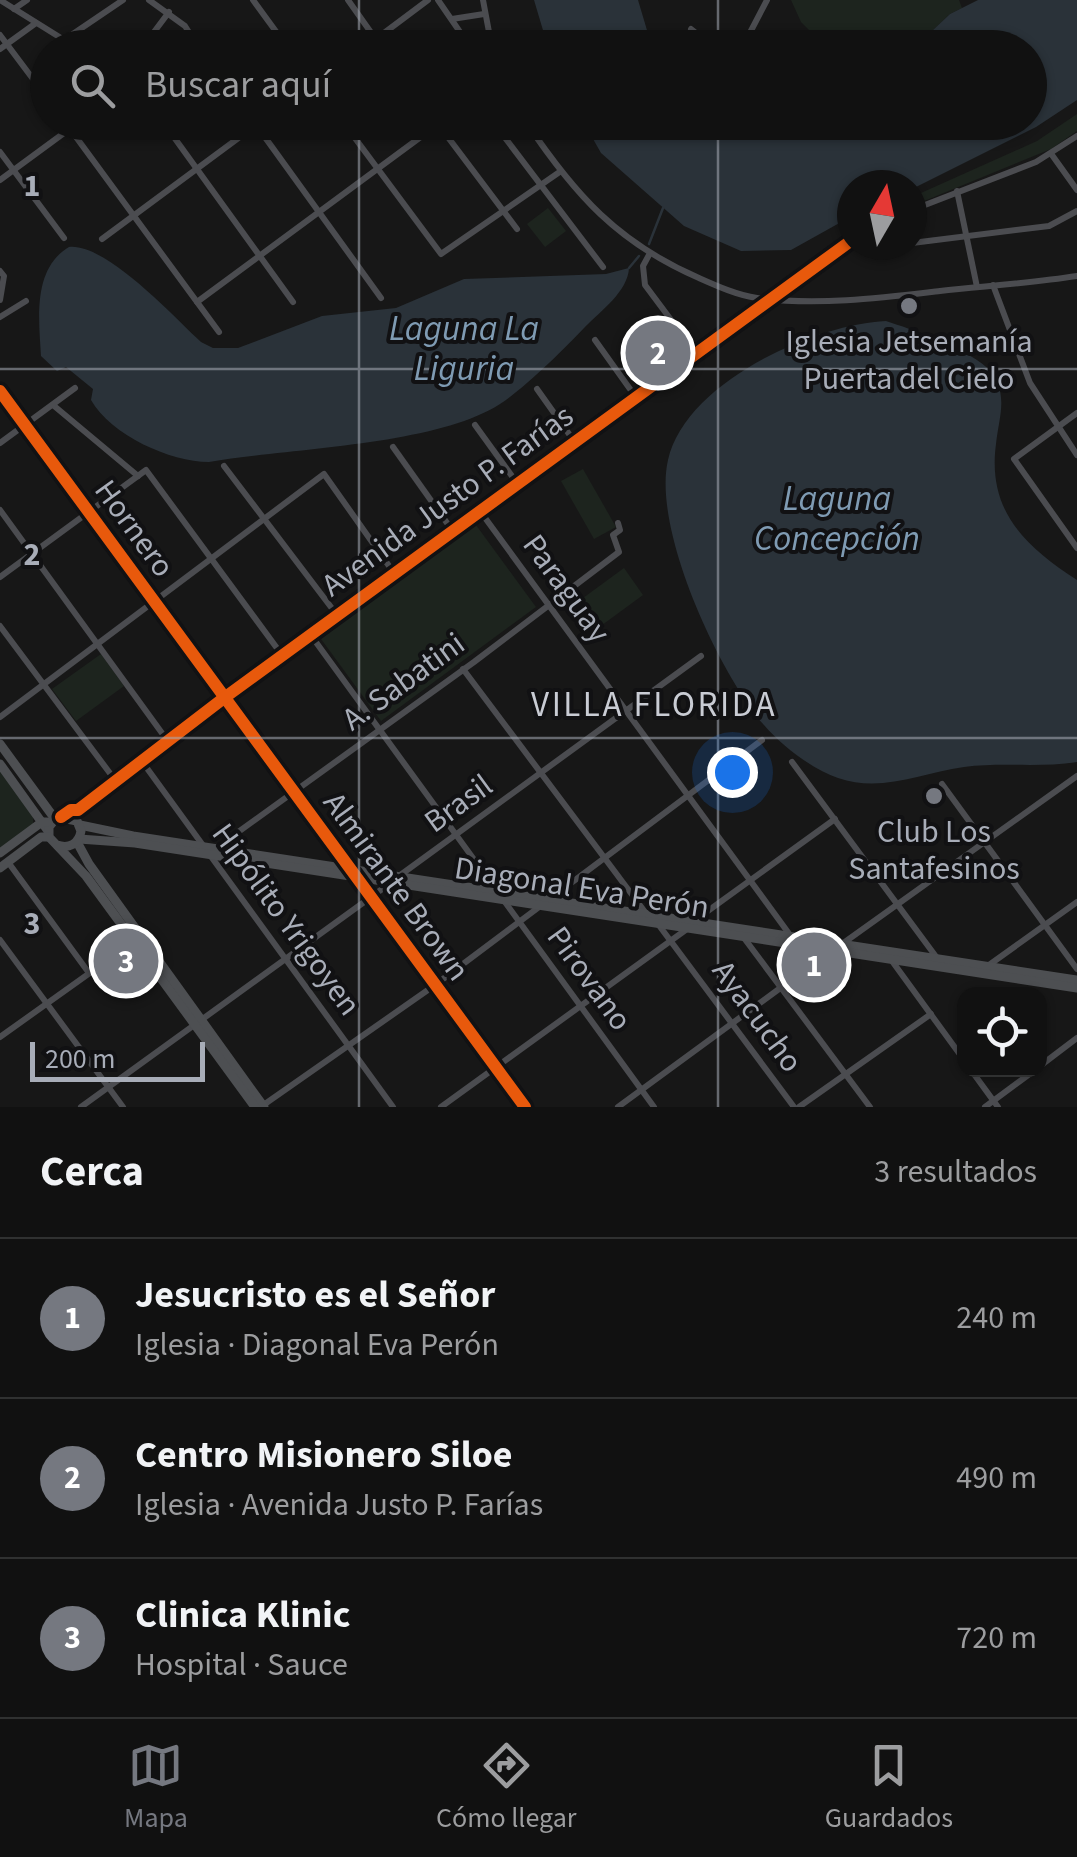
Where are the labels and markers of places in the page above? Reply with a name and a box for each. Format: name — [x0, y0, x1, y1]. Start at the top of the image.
marker: Iglesia Jetsemanía Puerta del Cielo — [898, 295, 920, 317]
pin: 2 — [626, 316, 690, 390]
place label: Iglesia Jetsemanía Puerta del Cielo — [785, 319, 1033, 402]
marker: Club Los Santafesinos — [923, 785, 945, 807]
place label: Club Los Santafesinos — [848, 809, 1020, 892]
pin: 3 — [94, 924, 158, 998]
pin: 1 — [782, 928, 846, 1002]

